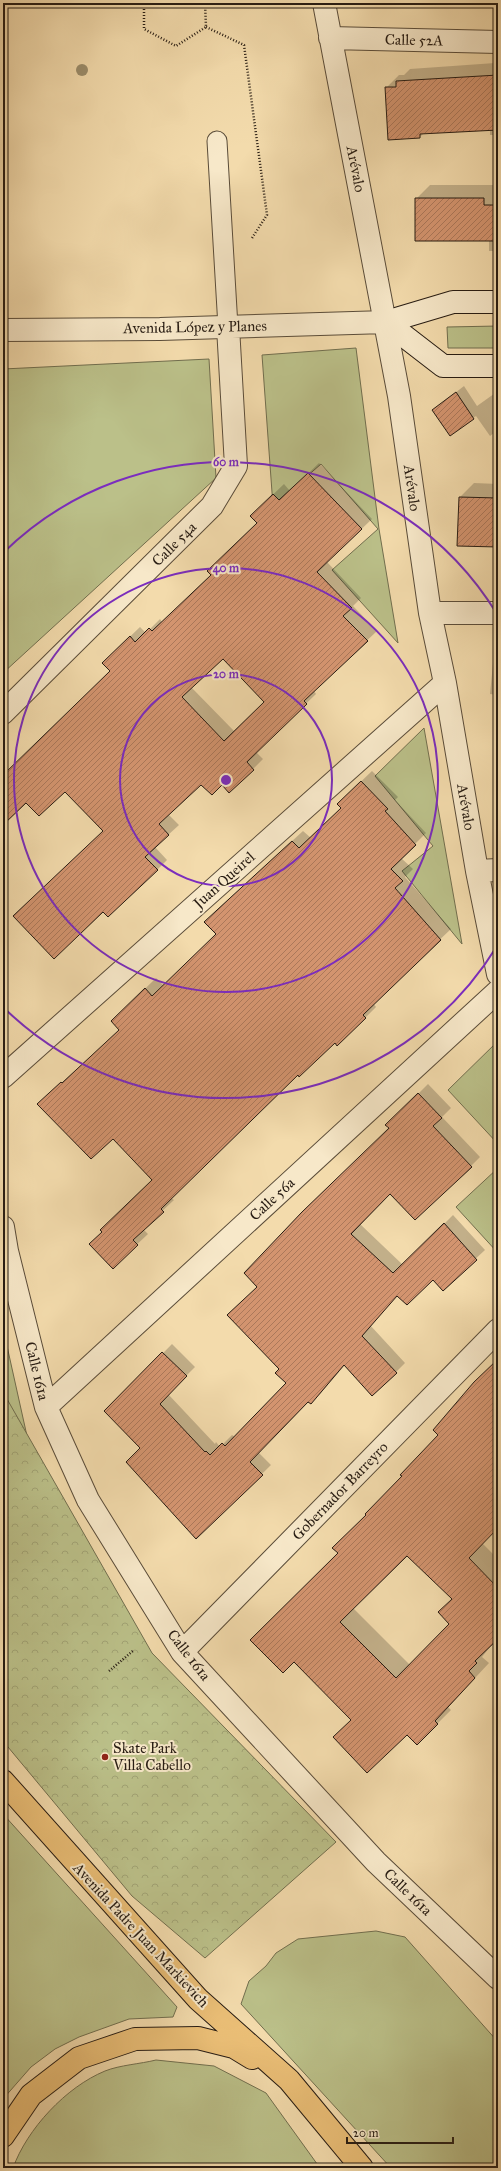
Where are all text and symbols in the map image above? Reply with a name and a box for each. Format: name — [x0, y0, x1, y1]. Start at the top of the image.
street label: Calle 52A — [385, 30, 443, 50]
street label: Arévalo — [342, 143, 369, 194]
street label: Avenida López y Planes — [122, 317, 267, 337]
text: 60 m — [213, 455, 240, 469]
street label: Arévalo — [400, 462, 424, 513]
street label: Calle 54a — [148, 518, 200, 570]
text: 40 m — [213, 561, 240, 576]
text: 20 m — [213, 667, 240, 681]
centre of rings — [219, 773, 233, 787]
street label: Arévalo — [453, 781, 479, 832]
street label: Juan Queirel — [188, 847, 260, 914]
street label: Calle 56a — [246, 1173, 299, 1224]
street label: Calle 161a — [21, 1340, 53, 1403]
street label: Gobernador Barreyro — [288, 1438, 392, 1544]
street label: Calle 161a — [163, 1626, 215, 1685]
place label: Skate Park Villa Cabello — [112, 1739, 191, 1774]
marker: Skate Park Villa Cabello — [100, 1752, 110, 1762]
street label: Avenida Padre Juan Markievich — [68, 1858, 213, 2012]
street label: Calle 161a — [380, 1865, 436, 1920]
scale bar — [347, 2119, 453, 2145]
text: 20 m — [353, 2126, 379, 2140]

